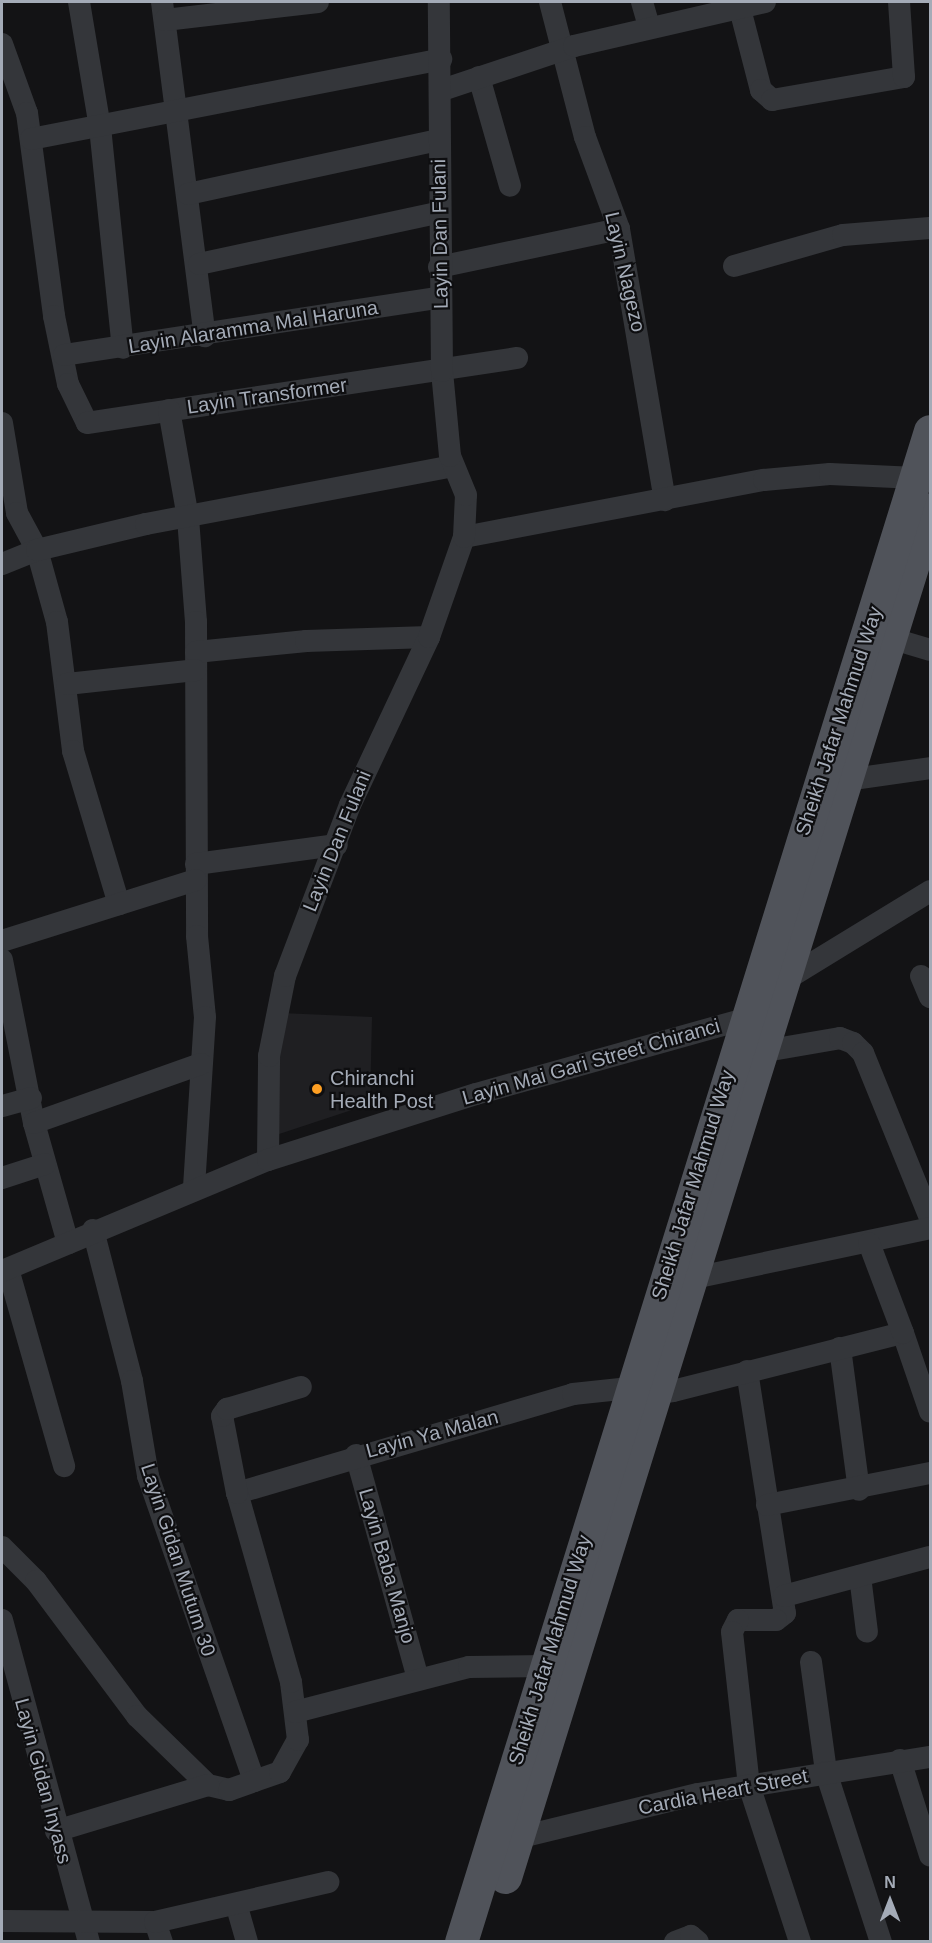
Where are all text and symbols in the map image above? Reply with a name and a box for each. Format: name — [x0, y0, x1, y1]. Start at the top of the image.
street label: Layin Dan Fulani — [427, 159, 453, 309]
street label: Layin Nagezo — [600, 210, 650, 334]
street label: Layin Alaramma Mal Haruna — [126, 295, 380, 359]
street label: Layin Transformer — [185, 373, 349, 419]
street label: Sheikh Jafar Mahmud Way — [791, 603, 887, 839]
street label: Layin Dan Fulani — [298, 767, 376, 915]
street label: Layin Mai Gari Street Chiranci — [459, 1014, 723, 1110]
place label: Chiranchi Health Post — [330, 1066, 433, 1113]
street label: Sheikh Jafar Mahmud Way — [647, 1067, 739, 1303]
marker: Chiranchi Health Post — [308, 1080, 326, 1098]
street label: Layin Ya Malan — [363, 1405, 501, 1463]
street label: Layin Gidan Mutum 30 — [135, 1461, 221, 1659]
street label: Layin Baba Manjo — [353, 1486, 421, 1646]
street label: Sheikh Jafar Mahmud Way — [504, 1532, 596, 1768]
street label: Layin Gidan Inyass — [9, 1696, 77, 1866]
street label: Cardia Heart Street — [636, 1764, 810, 1820]
north arrow — [860, 1871, 920, 1931]
text: N — [884, 1874, 896, 1891]

